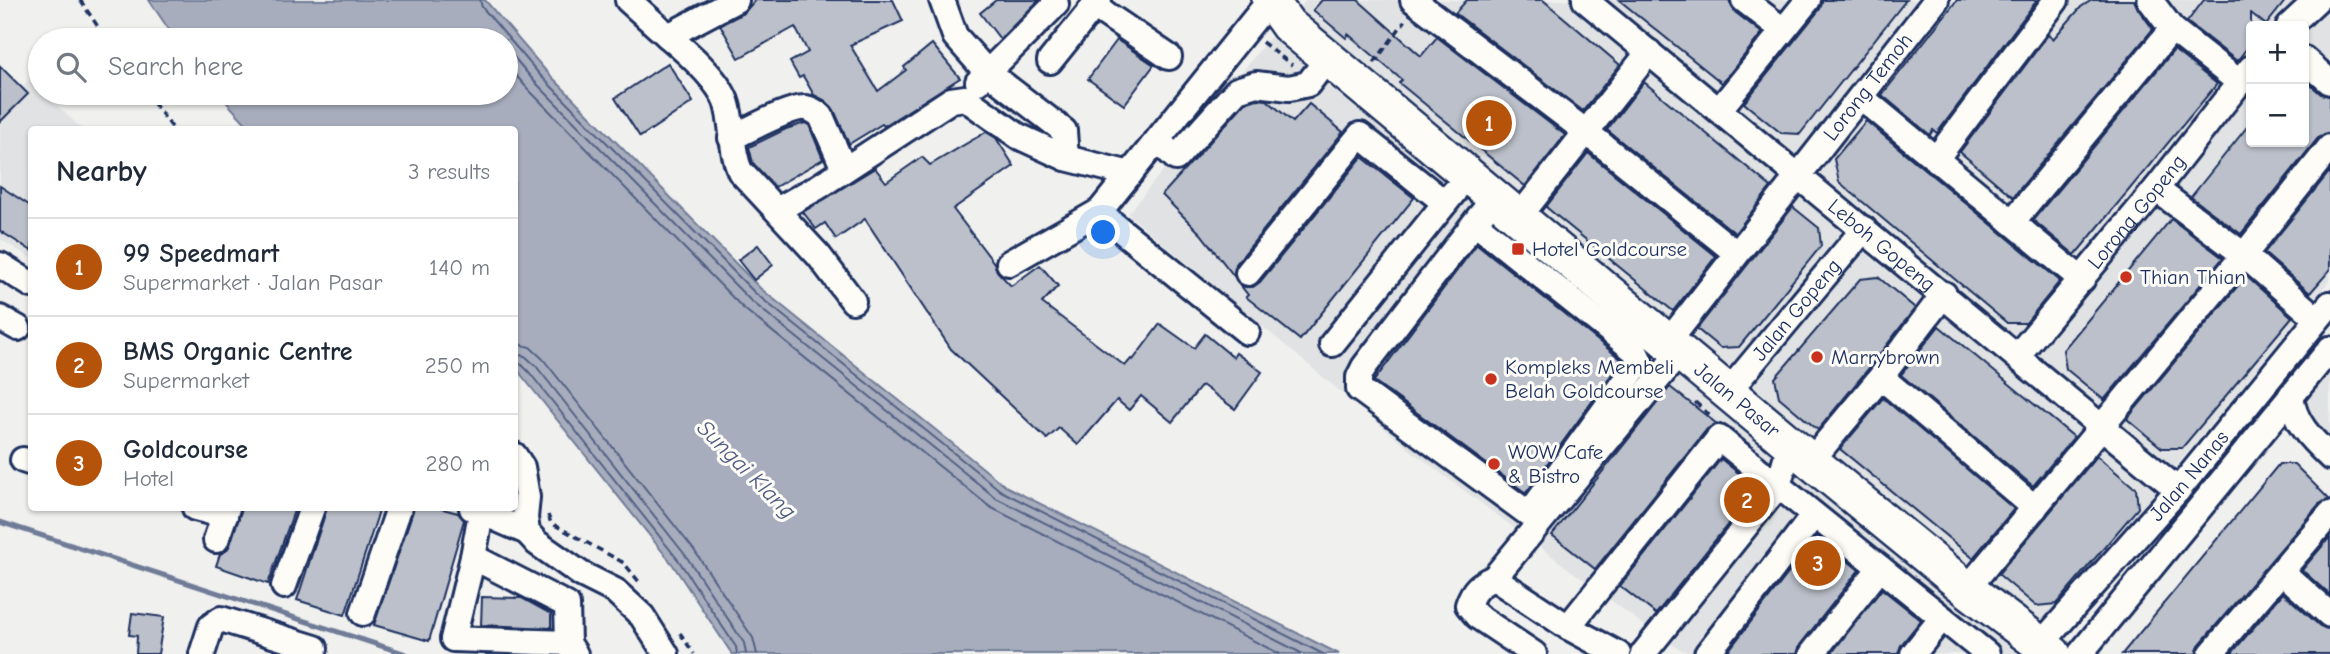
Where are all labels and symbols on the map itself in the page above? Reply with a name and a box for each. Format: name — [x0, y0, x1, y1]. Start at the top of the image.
street label: Lorong Temoh — [1818, 29, 1917, 145]
pin: 1 — [1466, 97, 1512, 149]
street label: Lorong Gopeng — [2083, 150, 2190, 274]
street label: Leboh Gopeng — [1823, 194, 1940, 297]
your location — [1086, 215, 1120, 249]
place label: Hotel Goldcourse — [1532, 237, 1687, 261]
marker: Hotel Goldcourse — [1510, 241, 1526, 257]
street label: Jalan Gopeng — [1747, 254, 1846, 366]
place label: Thian Thian — [2140, 265, 2246, 289]
marker: Thian Thian — [2118, 269, 2134, 285]
place label: Marrybrown — [1831, 345, 1940, 369]
marker: Marrybrown — [1809, 349, 1825, 365]
place label: Kompleks Membeli Belah Goldcourse — [1505, 355, 1674, 403]
street label: Jalan Pasar — [1690, 357, 1785, 443]
marker: Kompleks Membeli Belah Goldcourse — [1483, 371, 1499, 387]
water label: Sungai Klang — [692, 414, 802, 524]
street label: Jalan Nanas — [2144, 426, 2234, 526]
place label: WOW Cafe & Bistro — [1508, 440, 1603, 488]
marker: WOW Cafe & Bistro — [1486, 456, 1502, 472]
pin: 2 — [1724, 474, 1770, 526]
pin: 3 — [1795, 537, 1841, 589]

